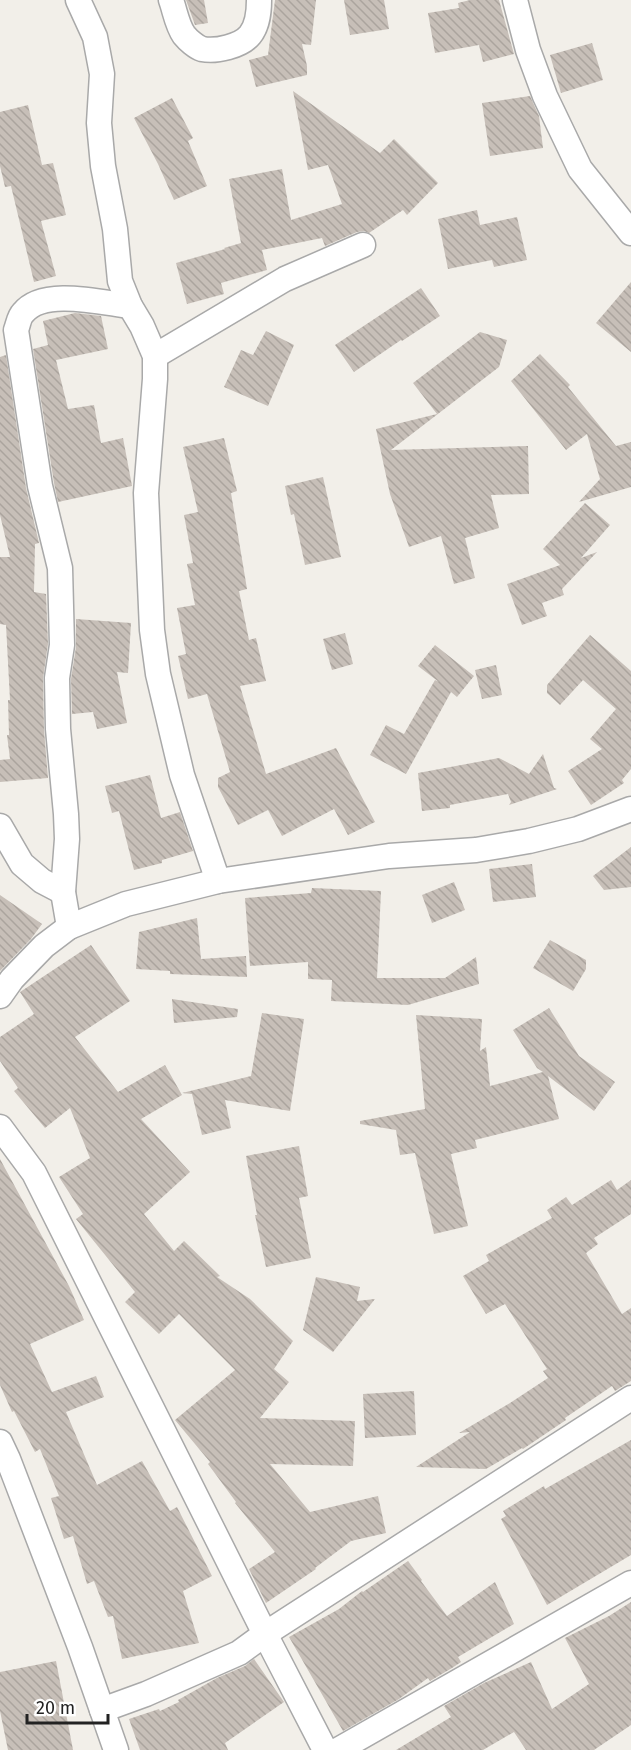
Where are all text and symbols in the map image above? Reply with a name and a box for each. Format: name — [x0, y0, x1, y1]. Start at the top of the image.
scale bar — [27, 1687, 108, 1725]
text: 20 m — [36, 1697, 75, 1719]

